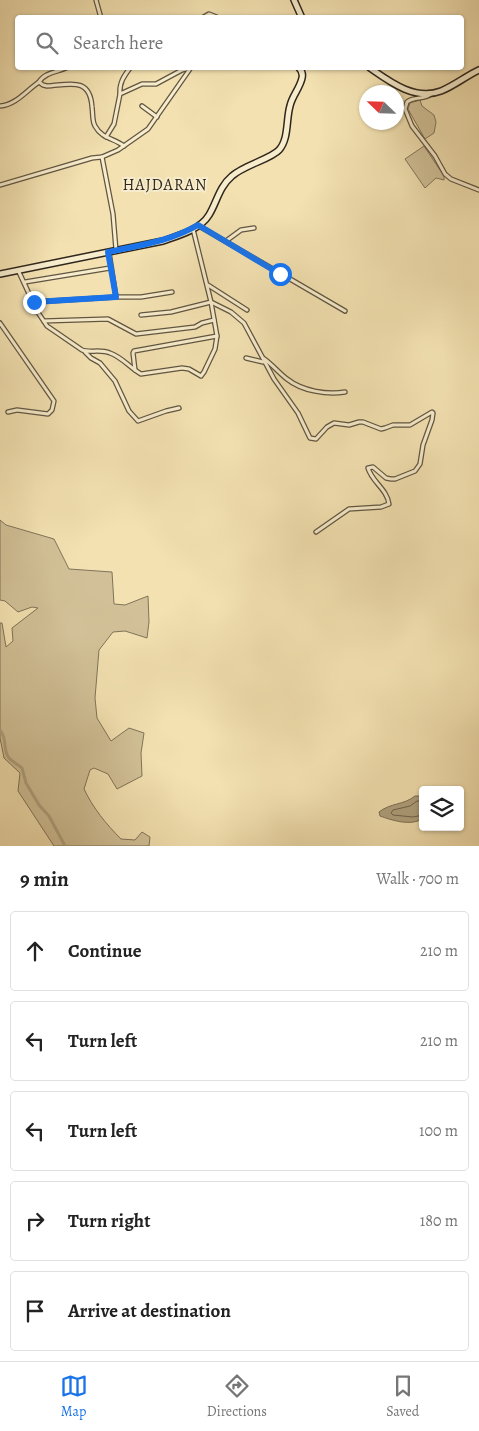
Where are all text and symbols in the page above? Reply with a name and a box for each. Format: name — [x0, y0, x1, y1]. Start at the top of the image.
search box — [15, 15, 464, 70]
icon: search — [33, 29, 61, 57]
text: Search here — [73, 30, 163, 56]
north arrow — [359, 85, 404, 130]
district label: HAJDARAN — [122, 174, 208, 196]
route start — [269, 263, 292, 286]
route end — [23, 291, 46, 314]
map controls — [419, 786, 464, 831]
button: layers — [419, 786, 464, 831]
text: 9 min — [20, 865, 69, 893]
text: Walk · 700 m — [376, 868, 459, 890]
icon: ahead — [21, 937, 49, 965]
text: Continue — [68, 938, 142, 964]
text: 210 m — [420, 940, 458, 962]
icon: left — [21, 1027, 49, 1055]
text: Turn left — [68, 1028, 137, 1054]
text: 210 m — [420, 1030, 458, 1052]
icon: left — [21, 1117, 49, 1145]
text: Turn left — [68, 1118, 137, 1144]
text: 100 m — [419, 1120, 458, 1142]
icon: right — [21, 1207, 49, 1235]
text: Turn right — [68, 1208, 150, 1234]
text: 180 m — [420, 1210, 458, 1232]
icon: arrive — [21, 1297, 49, 1325]
text: Arrive at destination — [68, 1298, 231, 1324]
tab: Map — [60, 1372, 88, 1421]
tab: Directions — [207, 1372, 267, 1421]
tab: Saved — [386, 1372, 419, 1421]

